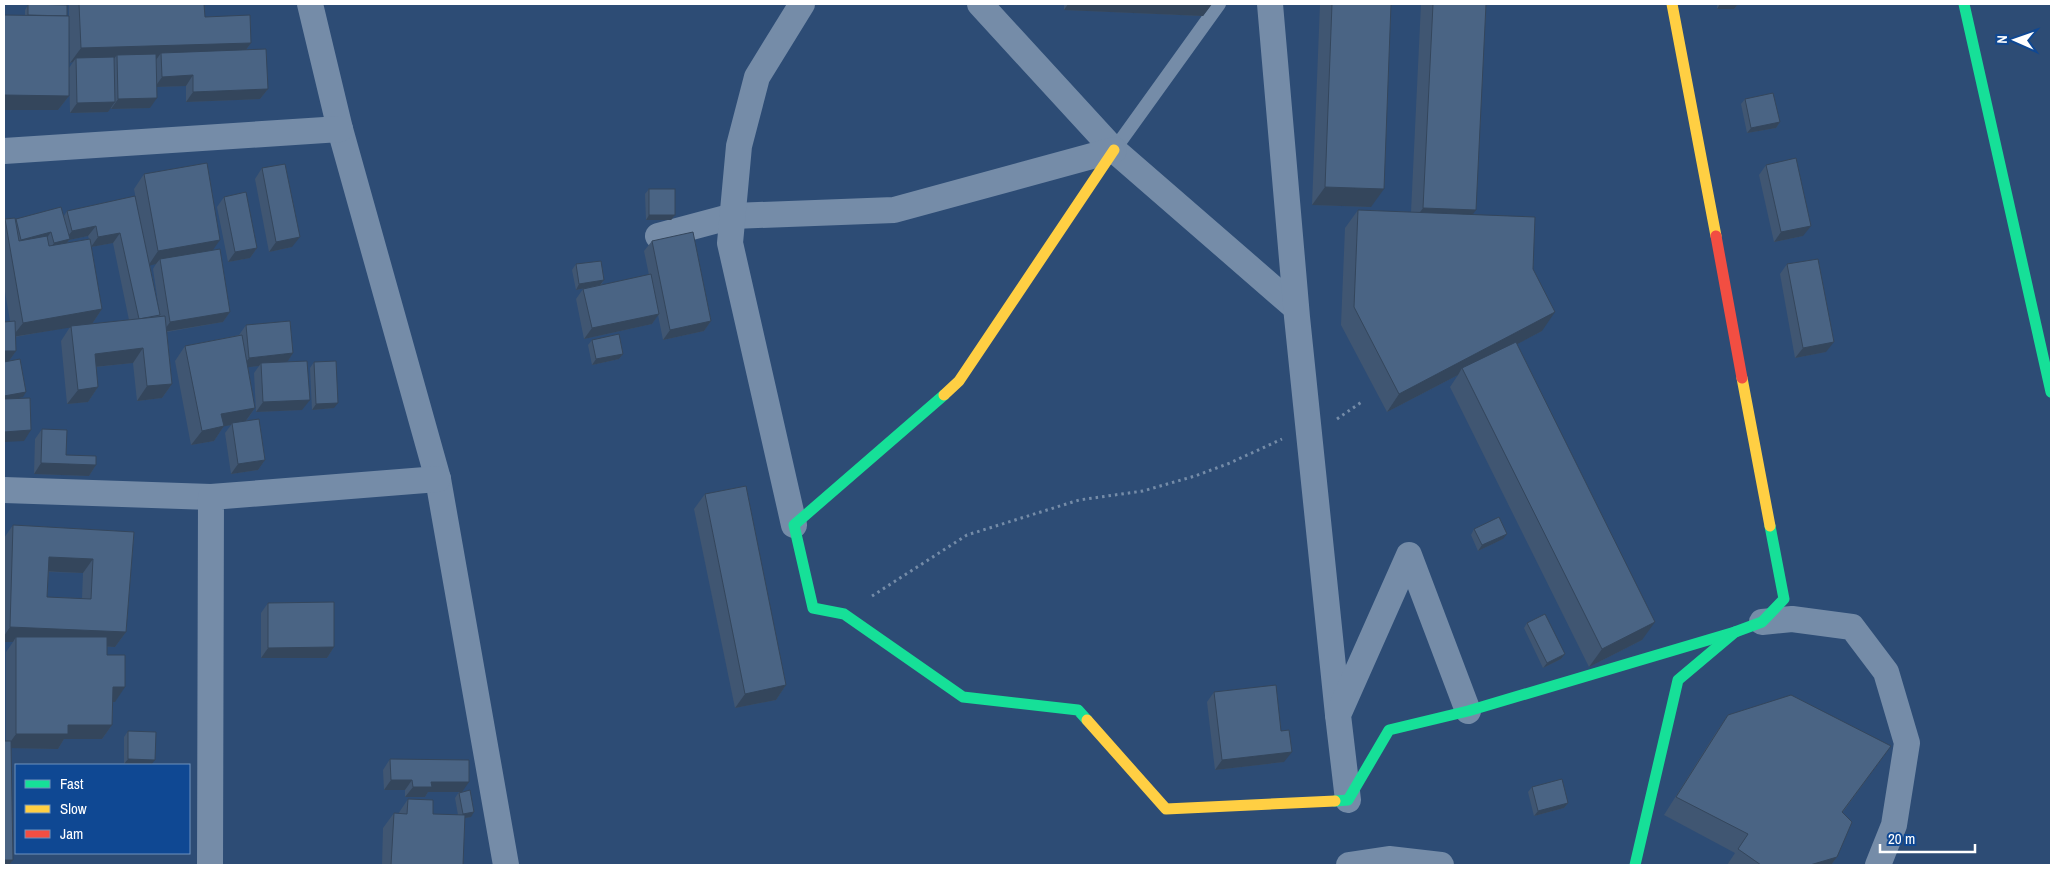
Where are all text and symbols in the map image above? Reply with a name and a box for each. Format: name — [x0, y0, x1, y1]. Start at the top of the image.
north arrow — [1990, 15, 2040, 65]
text: N — [1993, 35, 2011, 44]
legend — [15, 764, 190, 854]
text: Fast — [60, 773, 84, 794]
text: Slow — [60, 798, 87, 819]
scale bar — [1880, 822, 1975, 854]
text: Jam — [60, 823, 83, 844]
text: 20 m — [1888, 828, 1915, 849]

